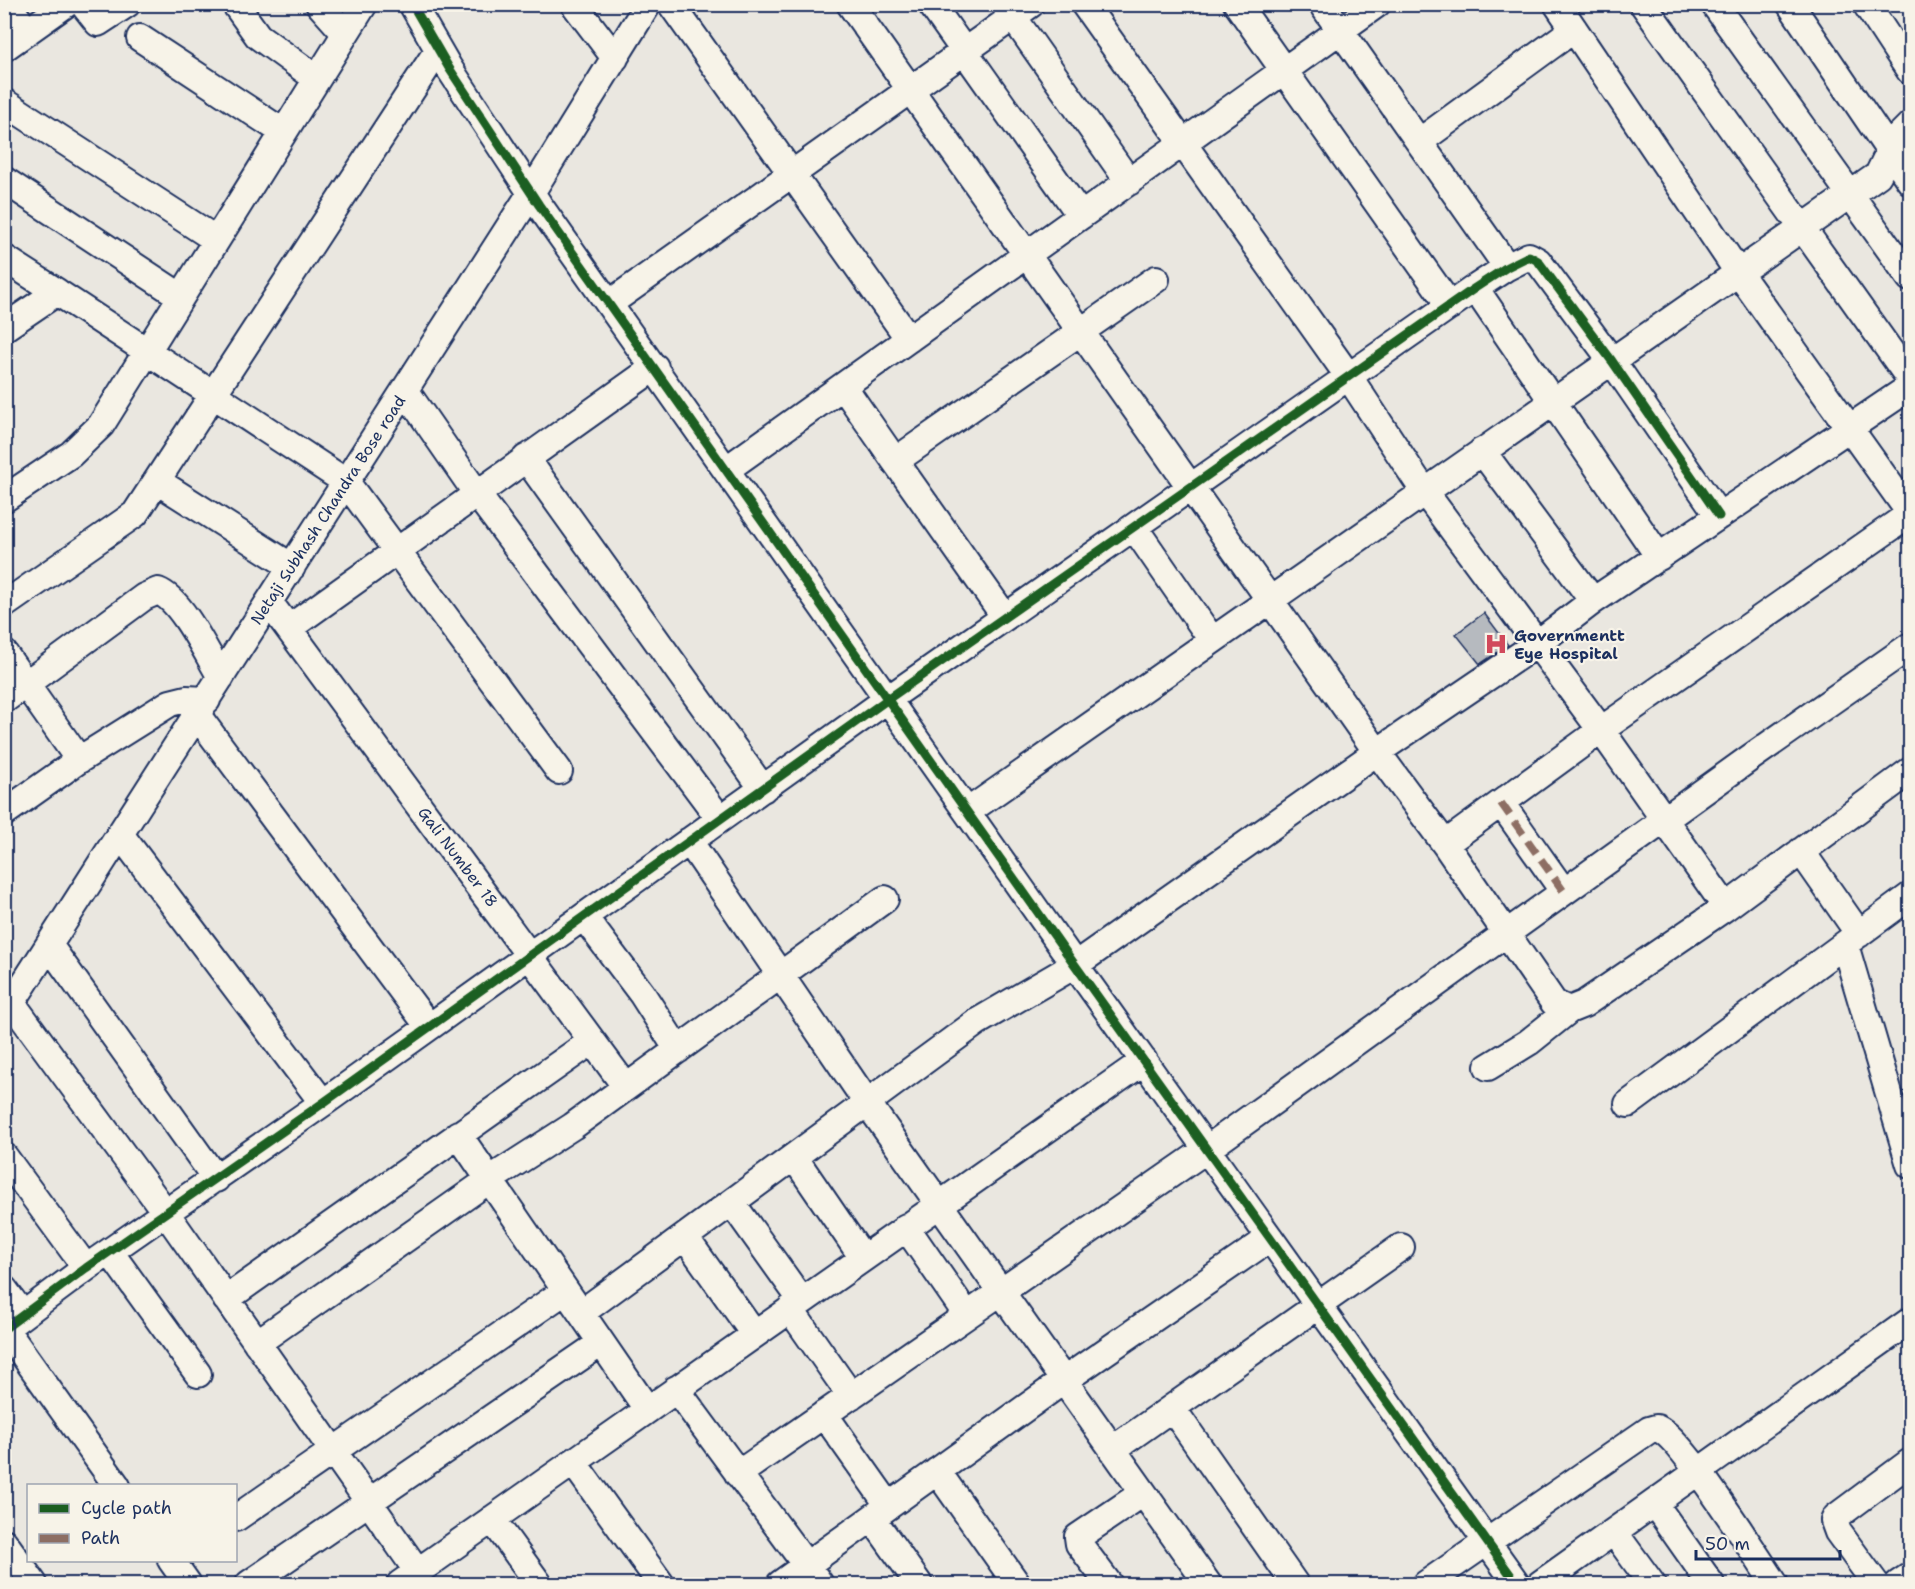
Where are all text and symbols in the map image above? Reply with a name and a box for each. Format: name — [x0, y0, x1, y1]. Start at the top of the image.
street label: Netaji Subhash Chandra Bose road — [246, 391, 410, 629]
place label: Governmentt Eye Hospital — [1514, 625, 1625, 664]
hospital icon: Governmentt Eye Hospital — [1483, 631, 1509, 657]
street label: Gali Number 18 — [413, 803, 503, 911]
legend — [27, 1484, 237, 1562]
text: Cycle path — [81, 1496, 172, 1520]
scale bar — [1696, 1523, 1840, 1561]
text: Path — [81, 1526, 120, 1550]
text: 50 m — [1705, 1532, 1750, 1556]

